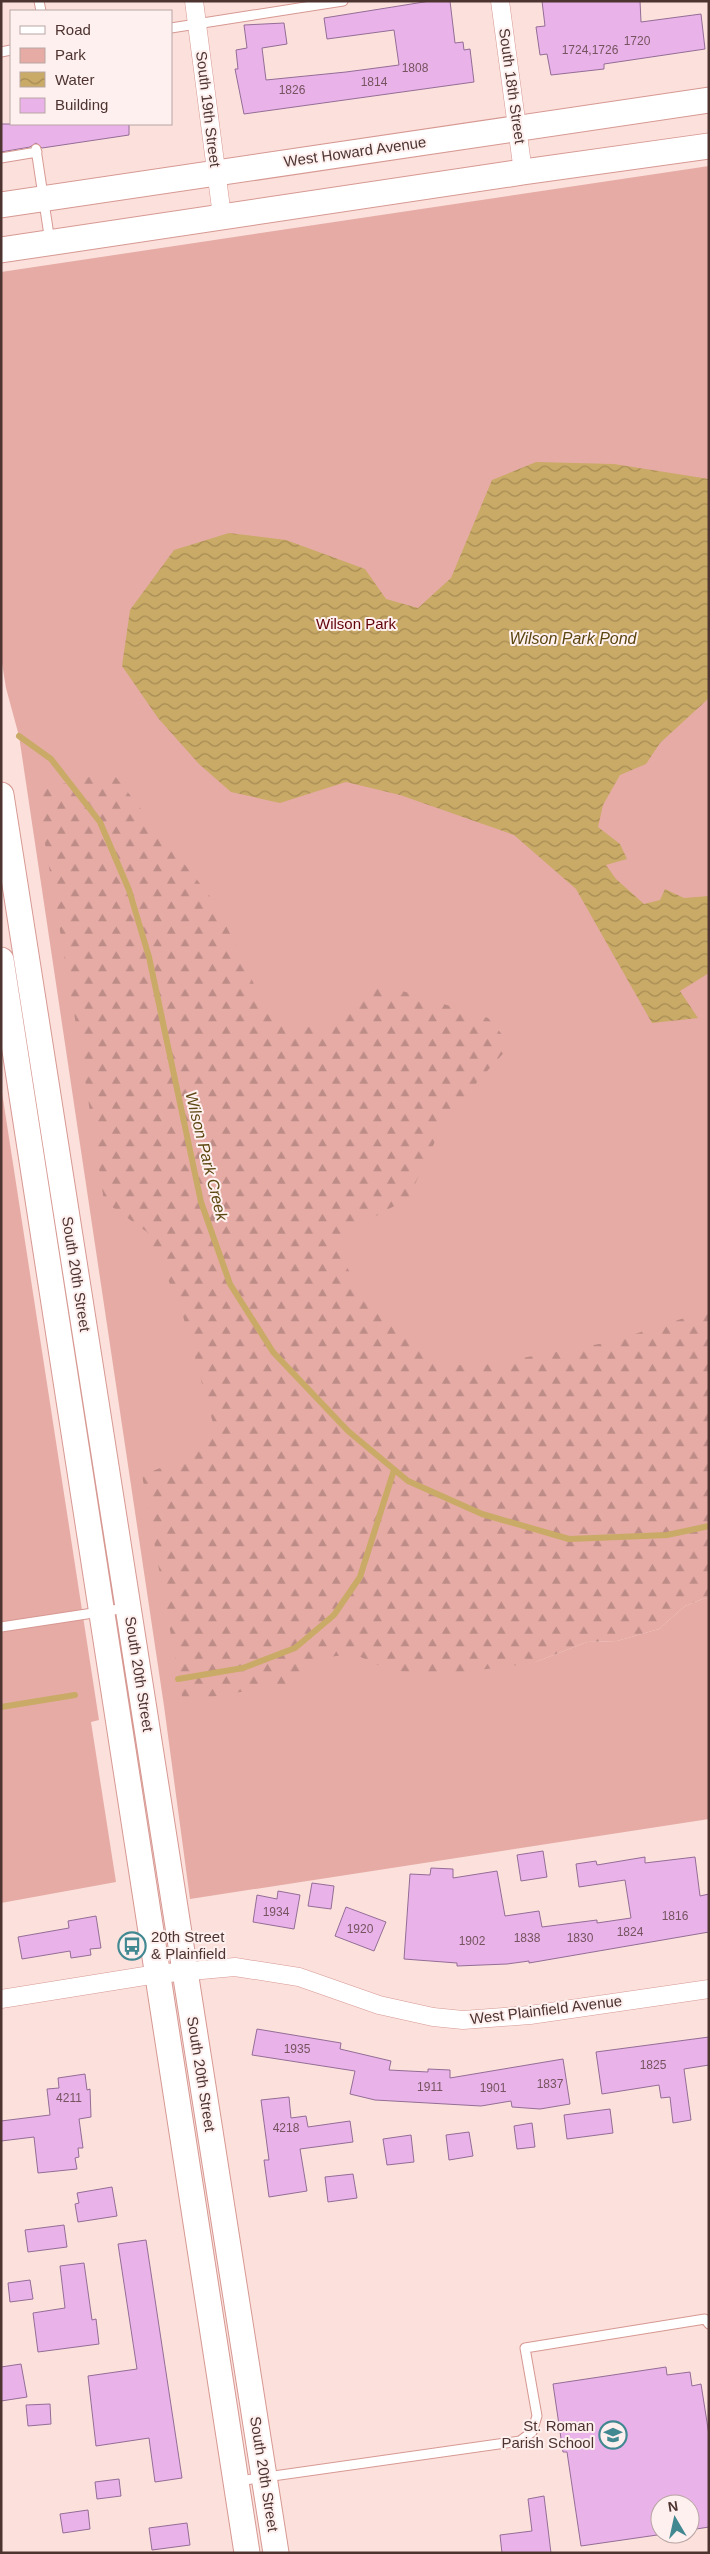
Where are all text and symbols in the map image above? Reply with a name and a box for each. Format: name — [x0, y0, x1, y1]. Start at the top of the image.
legend — [10, 10, 172, 125]
text: Road — [55, 21, 91, 38]
street label: South 18th Street — [496, 27, 529, 146]
house number: 1720 — [624, 34, 651, 48]
house number: 1724,1726 — [562, 43, 619, 57]
text: Park — [55, 46, 86, 63]
street label: South 19th Street — [193, 50, 224, 169]
house number: 1808 — [402, 61, 429, 75]
text: Water — [55, 71, 94, 88]
house number: 1814 — [361, 75, 388, 89]
house number: 1826 — [279, 83, 306, 97]
text: Building — [55, 96, 108, 113]
street label: West Howard Avenue — [283, 133, 427, 170]
park label: Wilson Park — [316, 615, 397, 632]
water label: Wilson Park Pond — [509, 630, 638, 647]
water label: Wilson Park Creek — [182, 1090, 231, 1223]
street label: South 20th Street — [59, 1215, 94, 1334]
street label: South 20th Street — [122, 1615, 157, 1734]
house number: 1934 — [263, 1905, 290, 1919]
house number: 1816 — [662, 1909, 689, 1923]
house number: 1920 — [347, 1922, 374, 1936]
house number: 1824 — [617, 1925, 644, 1939]
place label: 20th Street & Plainfield — [151, 1928, 226, 1962]
bus stop icon: 20th Street & Plainfield — [117, 1931, 147, 1961]
house number: 1838 — [514, 1931, 541, 1945]
house number: 1830 — [567, 1931, 594, 1945]
house number: 1902 — [459, 1934, 486, 1948]
street label: West Plainfield Avenue — [469, 1992, 623, 2027]
street label: South 20th Street — [184, 2015, 219, 2134]
house number: 1935 — [284, 2042, 311, 2056]
house number: 1825 — [640, 2058, 667, 2072]
house number: 1837 — [537, 2077, 564, 2091]
house number: 1911 — [417, 2080, 443, 2094]
house number: 1901 — [480, 2081, 507, 2095]
house number: 4211 — [56, 2091, 82, 2105]
house number: 4218 — [273, 2121, 300, 2135]
street label: South 20th Street — [247, 2415, 282, 2534]
place label: St. Roman Parish School — [501, 2417, 594, 2451]
school or university icon: St. Roman Parish School — [598, 2420, 628, 2450]
north arrow — [650, 2494, 700, 2544]
text: N — [667, 2497, 679, 2515]

